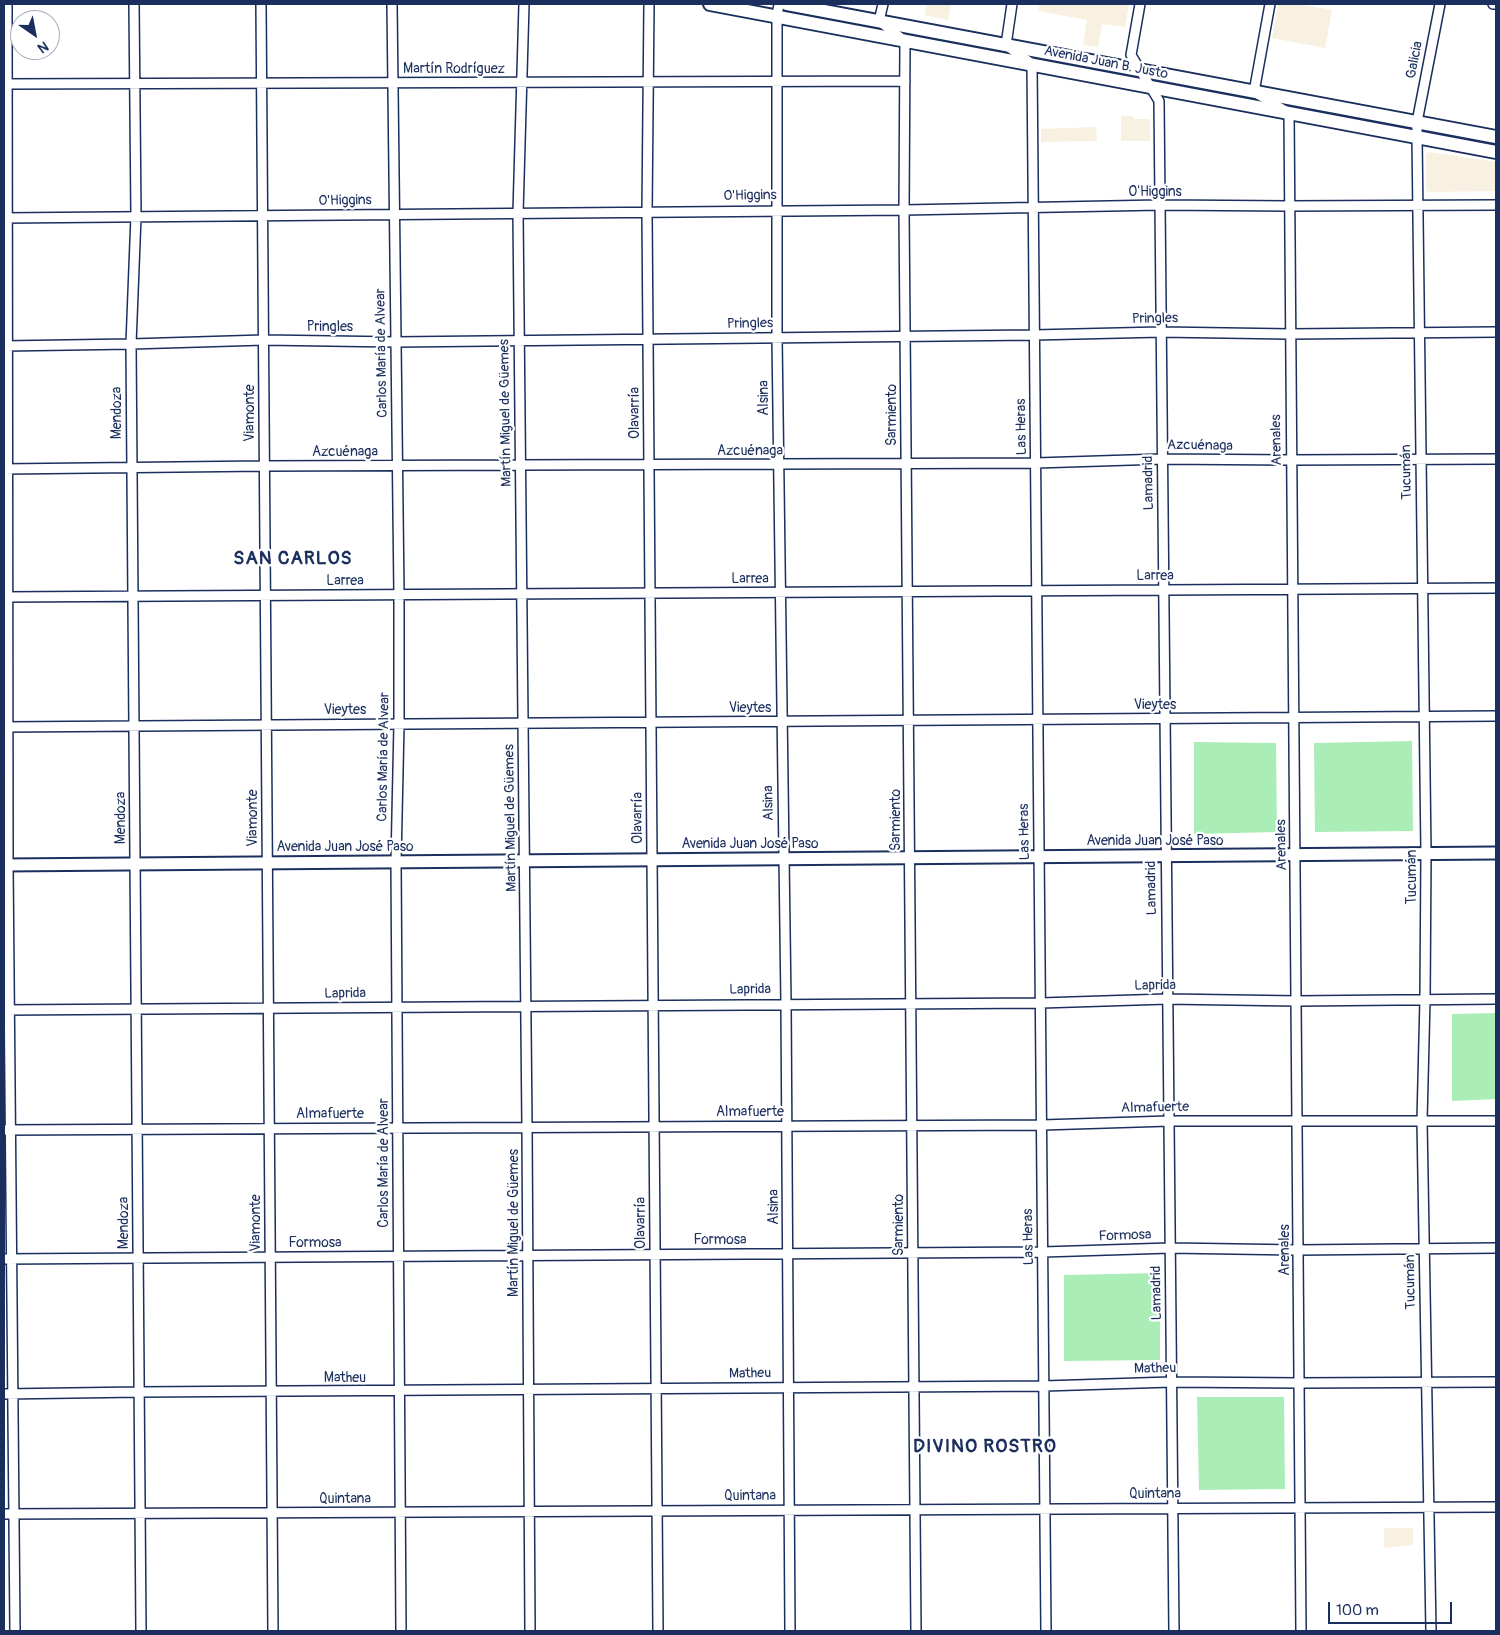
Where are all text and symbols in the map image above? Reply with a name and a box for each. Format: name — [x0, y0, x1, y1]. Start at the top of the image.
north arrow — [10, 10, 60, 60]
text: N — [34, 37, 51, 57]
street label: Galicia — [1403, 40, 1427, 80]
street label: Avenida Juan B. Justo — [1043, 43, 1169, 83]
street label: Martín Rodríguez — [403, 61, 505, 77]
street label: O'Higgins — [1128, 184, 1182, 200]
street label: O'Higgins — [723, 187, 777, 205]
street label: O'Higgins — [318, 192, 372, 210]
street label: Carlos María de Alvear — [372, 288, 392, 418]
street label: Pringles — [1132, 310, 1178, 328]
street label: Pringles — [727, 315, 773, 333]
street label: Pringles — [307, 319, 353, 335]
street label: Martín Miguel de Güemes — [496, 339, 516, 487]
street label: Alsina — [756, 380, 772, 416]
street label: Viamonte — [242, 384, 258, 442]
street label: Sarmiento — [884, 384, 900, 446]
street label: Mendoza — [109, 387, 125, 439]
street label: Olavarría — [627, 387, 643, 439]
street label: Las Heras — [1013, 399, 1031, 455]
street label: Arenales — [1268, 414, 1286, 466]
street label: Azcuénaga — [1167, 437, 1233, 455]
street label: Azcuénaga — [717, 443, 783, 459]
street label: Azcuénaga — [312, 444, 378, 460]
street label: Tucumán — [1398, 444, 1416, 500]
street label: Lamadrid — [1140, 456, 1158, 510]
district label: SAN CARLOS — [232, 548, 354, 570]
street label: Larrea — [1136, 568, 1174, 584]
street label: Larrea — [731, 571, 769, 587]
street label: Larrea — [326, 573, 364, 589]
street label: Carlos María de Alvear — [374, 692, 394, 822]
street label: Vieytes — [1134, 697, 1176, 713]
street label: Vieytes — [729, 700, 771, 716]
street label: Vieytes — [324, 702, 366, 718]
street label: Martín Miguel de Güemes — [501, 744, 521, 892]
street label: Alsina — [760, 785, 778, 821]
street label: Viamonte — [245, 789, 261, 847]
street label: Sarmiento — [888, 789, 904, 851]
street label: Mendoza — [113, 792, 129, 844]
street label: Olavarría — [630, 792, 646, 844]
street label: Las Heras — [1016, 804, 1034, 860]
street label: Arenales — [1273, 819, 1291, 871]
street label: Avenida Juan José Paso — [1086, 833, 1224, 849]
street label: Avenida Juan José Paso — [681, 836, 819, 852]
street label: Avenida Juan José Paso — [276, 839, 414, 855]
street label: Tucumán — [1404, 849, 1420, 905]
street label: Lamadrid — [1143, 861, 1161, 915]
street label: Laprida — [1134, 977, 1176, 995]
street label: Laprida — [729, 981, 771, 999]
street label: Laprida — [324, 985, 366, 1003]
street label: Carlos María de Alvear — [376, 1098, 392, 1228]
street label: Almafuerte — [1121, 1099, 1189, 1117]
street label: Almafuerte — [716, 1104, 784, 1120]
street label: Almafuerte — [296, 1106, 364, 1122]
street label: Martín Miguel de Güemes — [506, 1149, 522, 1297]
street label: Alsina — [766, 1189, 782, 1225]
street label: Viamonte — [248, 1194, 264, 1252]
street label: Sarmiento — [891, 1194, 907, 1256]
street label: Mendoza — [116, 1197, 132, 1249]
street label: Olavarría — [633, 1197, 649, 1249]
street label: Las Heras — [1020, 1209, 1038, 1265]
street label: Arenales — [1277, 1224, 1293, 1276]
street label: Formosa — [1098, 1227, 1152, 1245]
street label: Formosa — [694, 1232, 746, 1248]
street label: Formosa — [289, 1235, 341, 1251]
street label: Tucumán — [1402, 1254, 1420, 1310]
street label: Lamadrid — [1148, 1266, 1166, 1320]
street label: Matheu — [1134, 1360, 1176, 1378]
street label: Matheu — [729, 1365, 771, 1383]
street label: Matheu — [324, 1370, 366, 1386]
district label: DIVINO ROSTRO — [911, 1436, 1059, 1458]
street label: Quintana — [1129, 1486, 1181, 1502]
street label: Quintana — [724, 1488, 776, 1504]
street label: Quintana — [319, 1491, 371, 1507]
scale bar — [1330, 1592, 1454, 1624]
text: 100 m — [1336, 1601, 1379, 1620]

